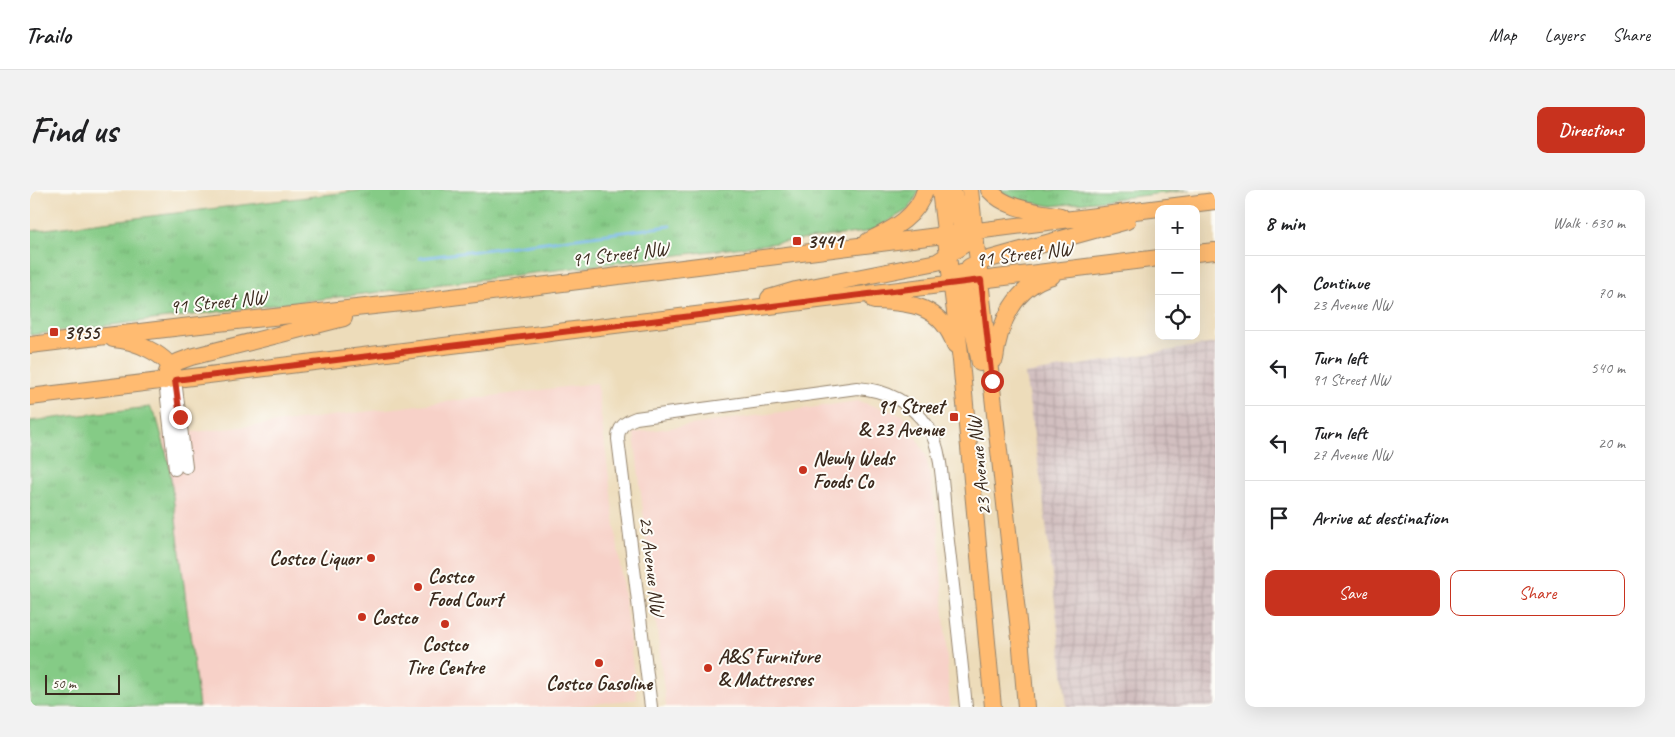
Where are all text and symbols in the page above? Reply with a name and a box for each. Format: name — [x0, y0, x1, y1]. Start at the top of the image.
text: Trailo — [25, 20, 71, 50]
text: Map — [1489, 24, 1517, 46]
text: Layers — [1545, 24, 1584, 46]
text: Share — [1612, 24, 1650, 46]
button: Directions — [1537, 107, 1645, 153]
text: Find us — [30, 108, 117, 153]
map controls — [1155, 205, 1200, 340]
button: + — [1155, 205, 1200, 250]
text: 8 min — [1265, 210, 1305, 236]
text: Walk · 630 m — [1553, 213, 1625, 233]
place label: 3441 — [807, 229, 845, 254]
street label: 91 Street NW — [570, 235, 673, 272]
marker: 3441 — [791, 235, 803, 247]
street label: 91 Street NW — [974, 235, 1077, 272]
button: − — [1155, 250, 1200, 295]
text: Continue — [1312, 271, 1369, 295]
icon: ahead — [1265, 279, 1293, 307]
text: 70 m — [1598, 283, 1625, 303]
street label: 91 Street NW — [168, 284, 270, 320]
button: locate — [1155, 295, 1200, 340]
text: 23 Avenue NW — [1312, 295, 1392, 315]
place label: 3955 — [64, 320, 101, 345]
marker: 3955 — [48, 326, 60, 338]
text: Turn left — [1312, 346, 1367, 370]
icon: left — [1265, 354, 1293, 382]
text: 540 m — [1591, 358, 1625, 378]
route start — [981, 370, 1004, 393]
text: 91 Street NW — [1312, 370, 1390, 390]
place label: 91 Street & 23 Avenue — [858, 394, 947, 442]
route end — [169, 406, 192, 429]
marker: 91 Street & 23 Avenue — [948, 411, 960, 423]
street label: 23 Avenue NW — [961, 412, 997, 517]
text: Turn left — [1312, 421, 1367, 445]
icon: left — [1265, 429, 1293, 457]
text: 20 m — [1598, 433, 1625, 453]
text: 27 Avenue NW — [1312, 445, 1392, 465]
place label: Newly Weds Foods Co — [813, 446, 896, 494]
marker: Newly Weds Foods Co — [797, 464, 809, 476]
icon: arrive — [1265, 504, 1293, 532]
text: Arrive at destination — [1312, 506, 1448, 530]
street label: 25 Avenue NW — [633, 515, 671, 620]
place label: Costco Liquor — [269, 546, 364, 571]
marker: Costco Liquor — [365, 552, 377, 564]
place label: Costco Food Court — [428, 564, 506, 612]
button: Save — [1265, 570, 1440, 616]
button: Share — [1450, 570, 1625, 616]
marker: Costco Food Court — [412, 581, 424, 593]
place label: Costco — [372, 605, 419, 630]
marker: Costco — [356, 611, 368, 623]
marker: Costco Tire Centre — [439, 618, 451, 630]
place label: Costco Tire Centre — [406, 632, 486, 680]
place label: A&S Furniture & Mattresses — [718, 644, 822, 692]
marker: Costco Gasoline — [593, 657, 605, 669]
marker: A&S Furniture & Mattresses — [702, 662, 714, 674]
place label: Costco Gasoline — [546, 671, 653, 696]
scale bar — [45, 672, 120, 695]
text: 50 m — [52, 675, 76, 692]

